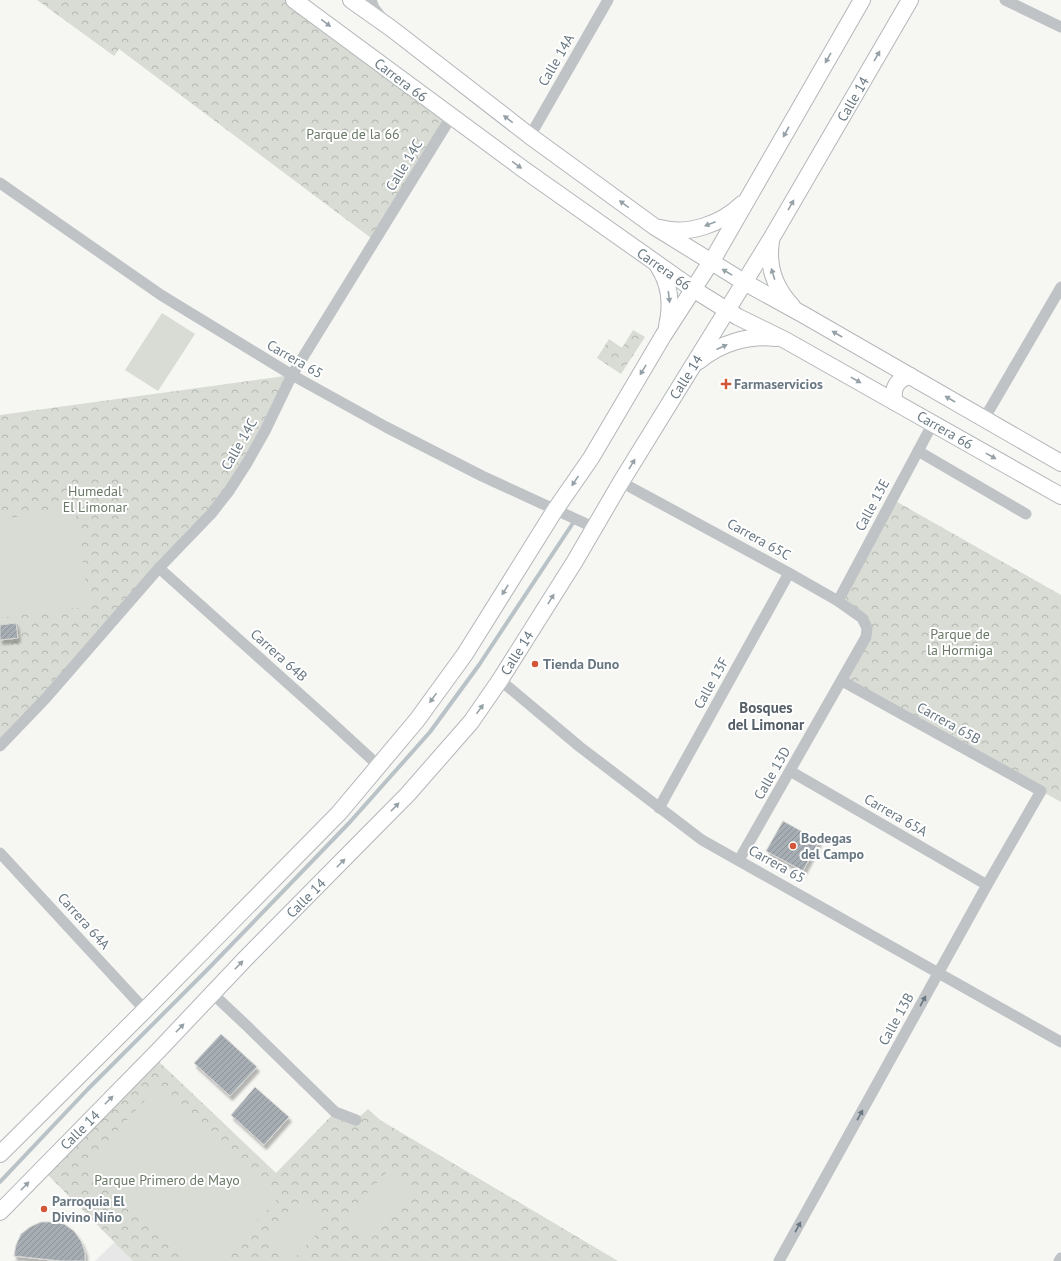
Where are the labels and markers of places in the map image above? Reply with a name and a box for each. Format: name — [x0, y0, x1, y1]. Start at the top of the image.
place label: Farmaservicios — [734, 375, 823, 393]
marker: Farmaservicios — [721, 379, 731, 389]
place label: Tienda Duno — [543, 655, 620, 673]
marker: Tienda Duno — [530, 659, 540, 669]
place label: Bodegas del Campo — [801, 829, 865, 863]
marker: Bodegas del Campo — [788, 841, 798, 851]
place label: Parroquia El Divino Niño — [52, 1192, 125, 1226]
marker: Parroquia El Divino Niño — [39, 1204, 49, 1214]

